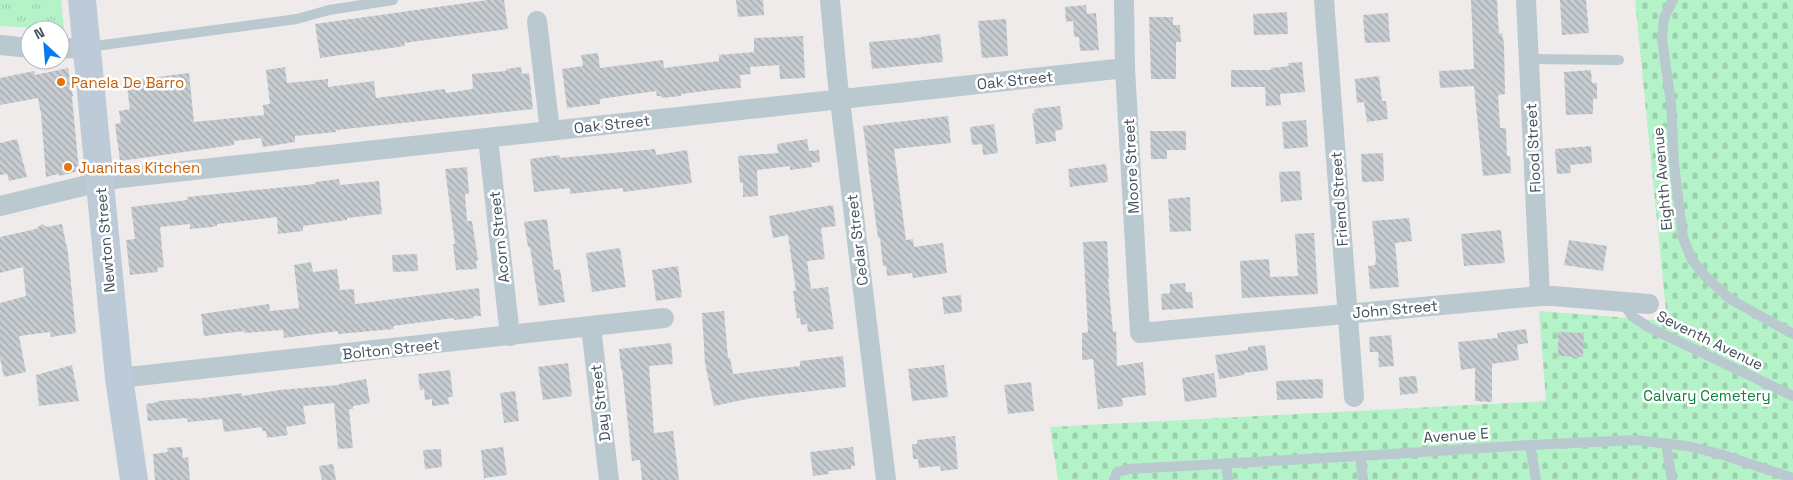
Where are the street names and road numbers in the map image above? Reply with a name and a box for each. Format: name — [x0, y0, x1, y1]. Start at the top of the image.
street label: Oak Street — [976, 67, 1054, 93]
street label: Flood Street — [1521, 103, 1545, 193]
street label: Oak Street — [573, 111, 651, 137]
street label: Moore Street — [1119, 118, 1143, 214]
street label: Eighth Avenue — [1648, 127, 1676, 231]
street label: Friend Street — [1326, 151, 1352, 247]
street label: Newton Street — [91, 187, 119, 293]
street label: Acorn Street — [485, 190, 513, 284]
street label: Cedar Street — [842, 193, 872, 287]
street label: John Street — [1351, 296, 1439, 322]
street label: Seventh Avenue — [1654, 306, 1766, 374]
street label: Bolton Street — [341, 334, 441, 364]
street label: Day Street — [586, 363, 614, 443]
street label: Avenue E — [1423, 423, 1489, 447]

